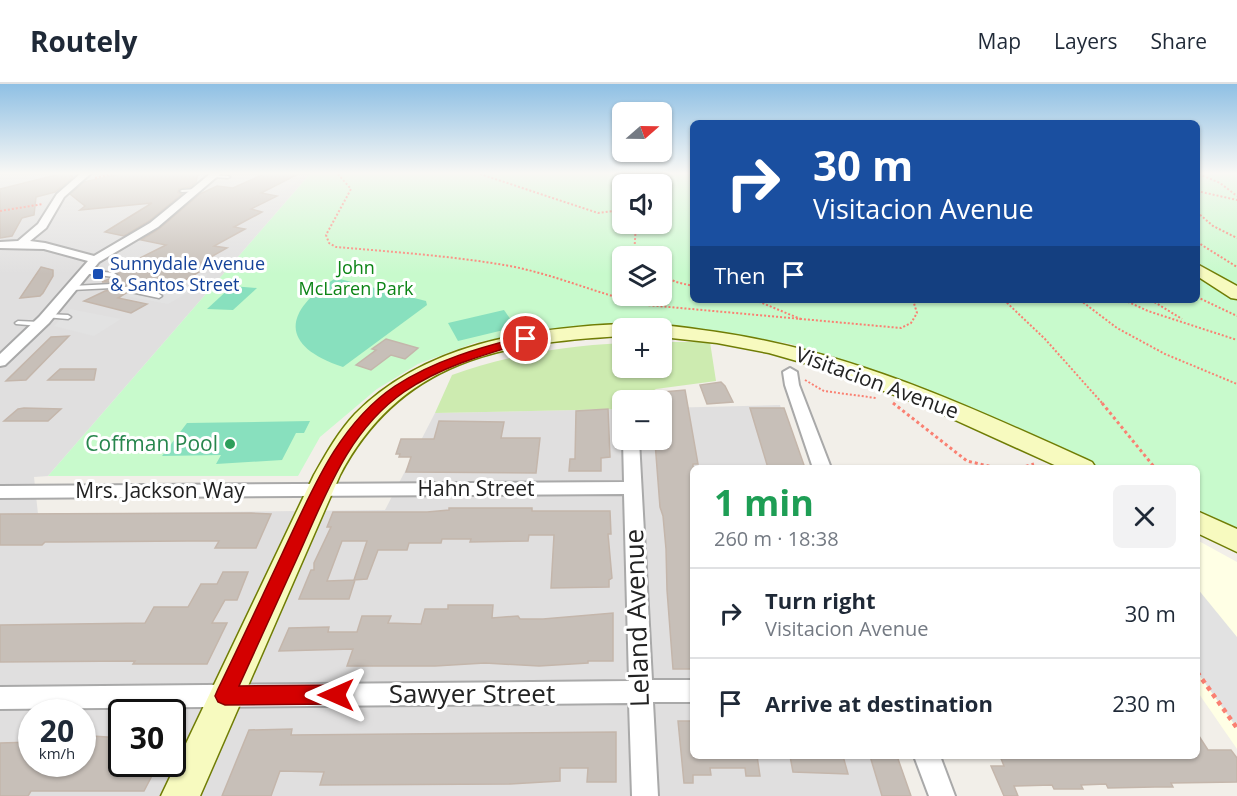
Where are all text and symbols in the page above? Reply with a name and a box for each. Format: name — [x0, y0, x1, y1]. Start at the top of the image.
text: Routely — [30, 22, 137, 60]
text: Map — [978, 27, 1021, 55]
text: Layers — [1054, 27, 1118, 55]
text: Share — [1151, 27, 1207, 55]
north arrow — [612, 102, 672, 162]
map controls — [612, 102, 672, 450]
text: 30 m — [813, 136, 913, 193]
icon: right — [714, 144, 792, 222]
button: sound — [612, 174, 672, 234]
text: Visitacion Avenue — [813, 190, 1034, 227]
button: layers — [612, 246, 672, 306]
place label: Sunnydale Avenue & Santos Street — [110, 251, 265, 296]
park label: John McLaren Park — [298, 255, 414, 300]
icon: arrive — [777, 258, 810, 291]
text: Then — [714, 260, 765, 290]
marker: Sunnydale Avenue & Santos Street — [91, 267, 105, 281]
pin — [500, 313, 551, 364]
button: + — [612, 318, 672, 378]
icon: arrive — [509, 322, 542, 355]
street label: Visitacion Avenue — [792, 340, 963, 425]
button: − — [612, 390, 672, 450]
place label: Coffman Pool — [85, 429, 218, 457]
marker: Coffman Pool — [223, 437, 237, 451]
street label: Hahn Street — [417, 474, 535, 502]
street label: Mrs. Jackson Way — [75, 476, 245, 504]
text: 1 min — [714, 478, 814, 527]
button: close — [1113, 485, 1176, 548]
text: 260 m · 18:38 — [714, 525, 839, 552]
street label: Leland Avenue — [615, 528, 657, 708]
text: Turn right — [765, 585, 876, 615]
icon: right — [714, 597, 747, 630]
text: 30 m — [1125, 598, 1176, 628]
text: Visitacion Avenue — [765, 615, 929, 642]
position arrow — [304, 663, 368, 727]
street label: Sawyer Street — [389, 675, 555, 711]
icon: arrive — [714, 687, 747, 720]
text: Arrive at destination — [765, 688, 993, 718]
text: 230 m — [1112, 688, 1176, 718]
speed limit sign: 30 — [108, 699, 186, 777]
text: 20 — [40, 710, 74, 751]
text: km/h — [39, 743, 75, 763]

